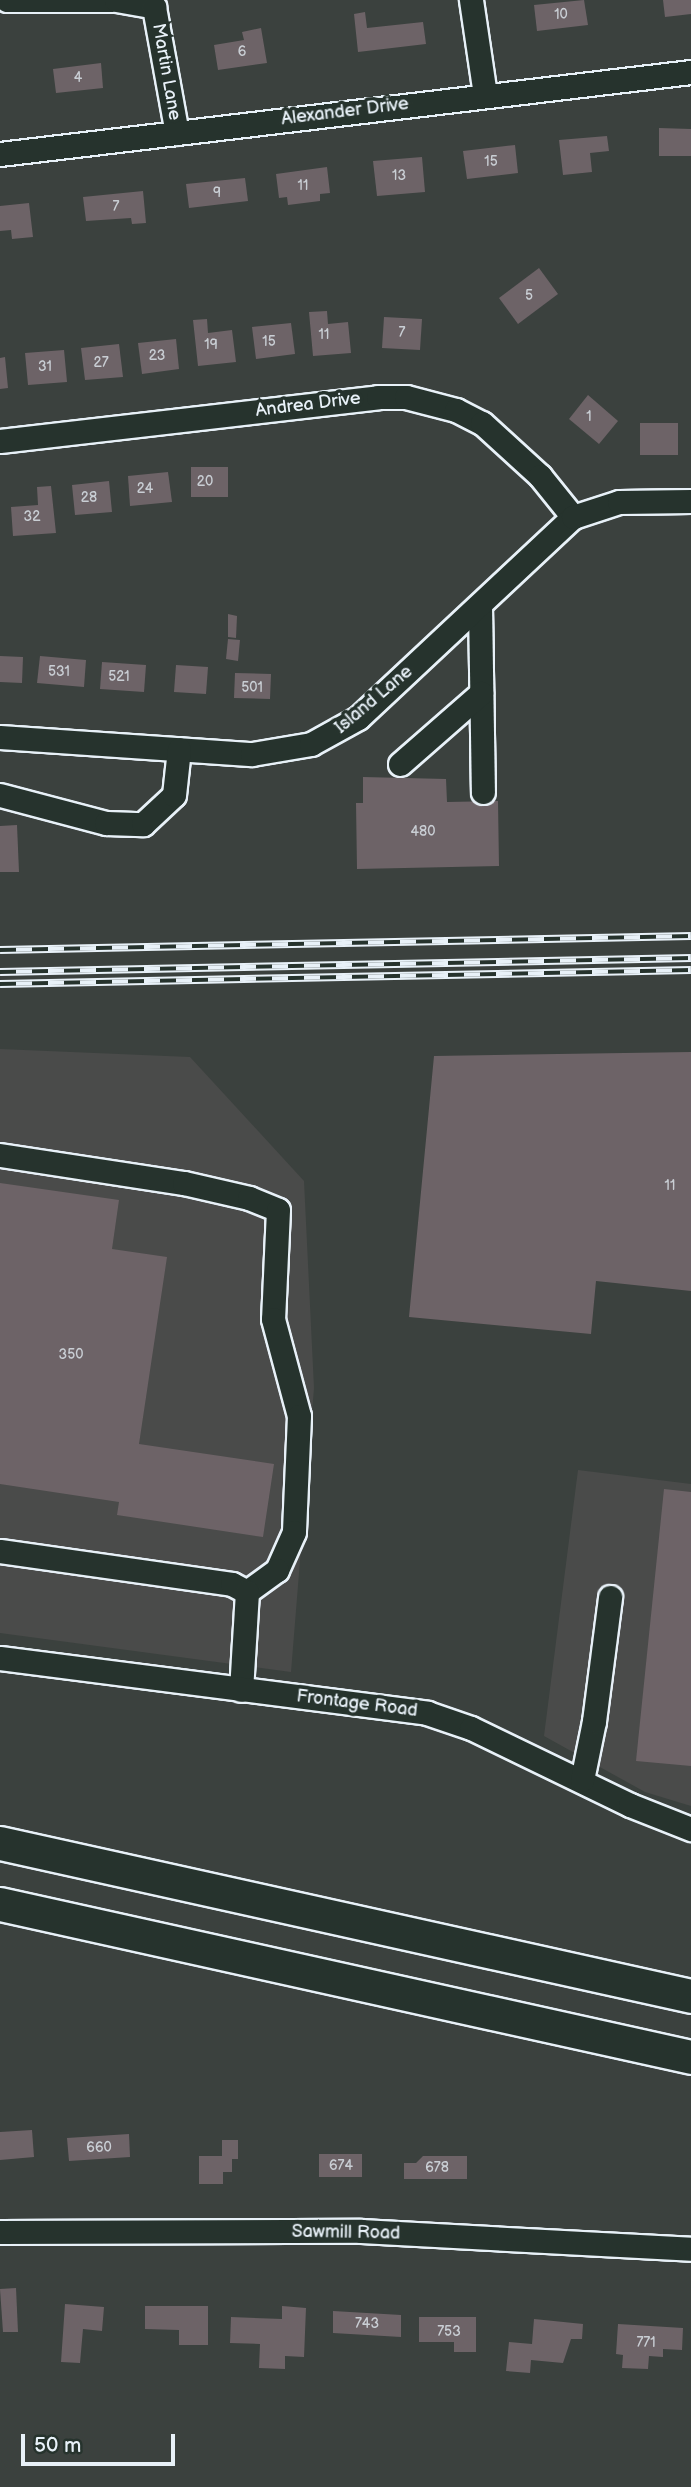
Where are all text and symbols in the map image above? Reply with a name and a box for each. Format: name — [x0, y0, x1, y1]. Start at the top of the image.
house number: 10 — [554, 7, 568, 23]
street label: Martin Lane — [147, 22, 185, 122]
house number: 6 — [238, 44, 246, 60]
house number: 4 — [74, 70, 82, 86]
street label: Alexander Drive — [280, 93, 410, 131]
house number: 15 — [484, 154, 498, 170]
house number: 13 — [392, 168, 406, 184]
house number: 11 — [298, 178, 308, 194]
house number: 9 — [213, 185, 221, 201]
house number: 7 — [113, 199, 119, 215]
house number: 5 — [525, 288, 533, 304]
house number: 7 — [399, 325, 405, 341]
house number: 11 — [319, 327, 329, 343]
house number: 15 — [262, 334, 276, 350]
house number: 19 — [204, 337, 218, 353]
house number: 23 — [149, 348, 165, 364]
house number: 27 — [93, 355, 109, 371]
house number: 31 — [38, 359, 52, 375]
street label: Andrea Drive — [254, 388, 362, 422]
house number: 1 — [586, 409, 592, 425]
house number: 20 — [197, 474, 213, 490]
house number: 24 — [137, 481, 153, 497]
house number: 28 — [81, 490, 97, 506]
house number: 32 — [24, 509, 40, 525]
street label: Island Lane — [331, 661, 417, 739]
house number: 531 — [48, 664, 70, 680]
house number: 521 — [108, 669, 130, 685]
house number: 501 — [241, 680, 263, 696]
house number: 480 — [411, 824, 435, 840]
house number: 11 — [665, 1178, 675, 1194]
house number: 350 — [59, 1347, 83, 1363]
street label: Frontage Road — [295, 1686, 419, 1722]
house number: 660 — [86, 2140, 112, 2156]
house number: 674 — [329, 2158, 353, 2174]
house number: 678 — [425, 2160, 449, 2176]
street label: Sawmill Road — [291, 2221, 401, 2245]
house number: 743 — [355, 2316, 379, 2332]
house number: 753 — [437, 2324, 461, 2340]
house number: 771 — [636, 2335, 656, 2351]
scale bar — [24, 2420, 178, 2464]
text: 50 m — [34, 2433, 81, 2458]

